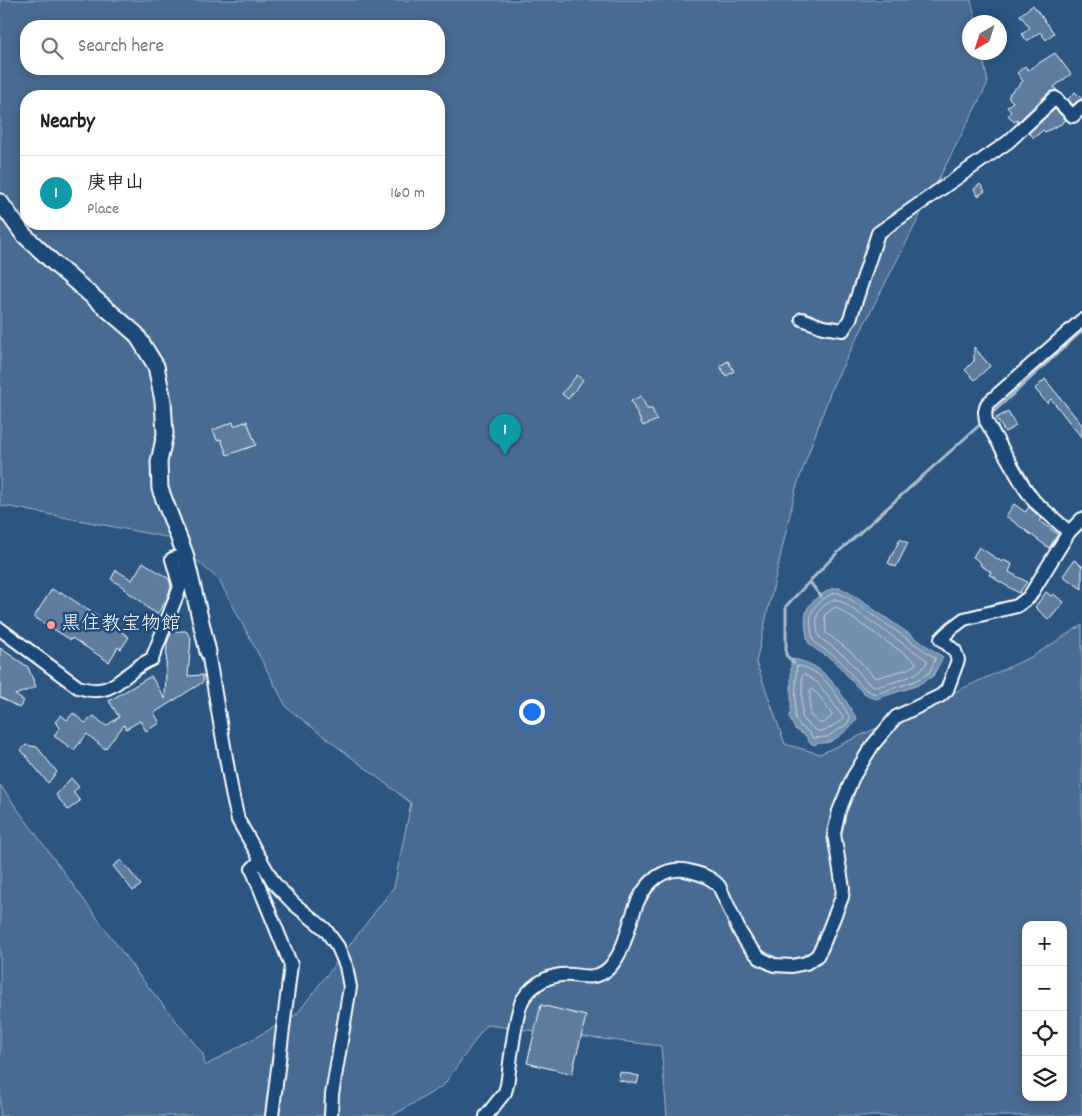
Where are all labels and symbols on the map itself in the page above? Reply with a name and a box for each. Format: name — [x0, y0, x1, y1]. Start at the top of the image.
north arrow — [962, 15, 1007, 60]
pin: 1 — [489, 414, 521, 455]
place label: 黒住教宝物館 — [61, 611, 181, 639]
marker: 黒住教宝物館 — [45, 619, 57, 631]
your location — [519, 699, 545, 725]

